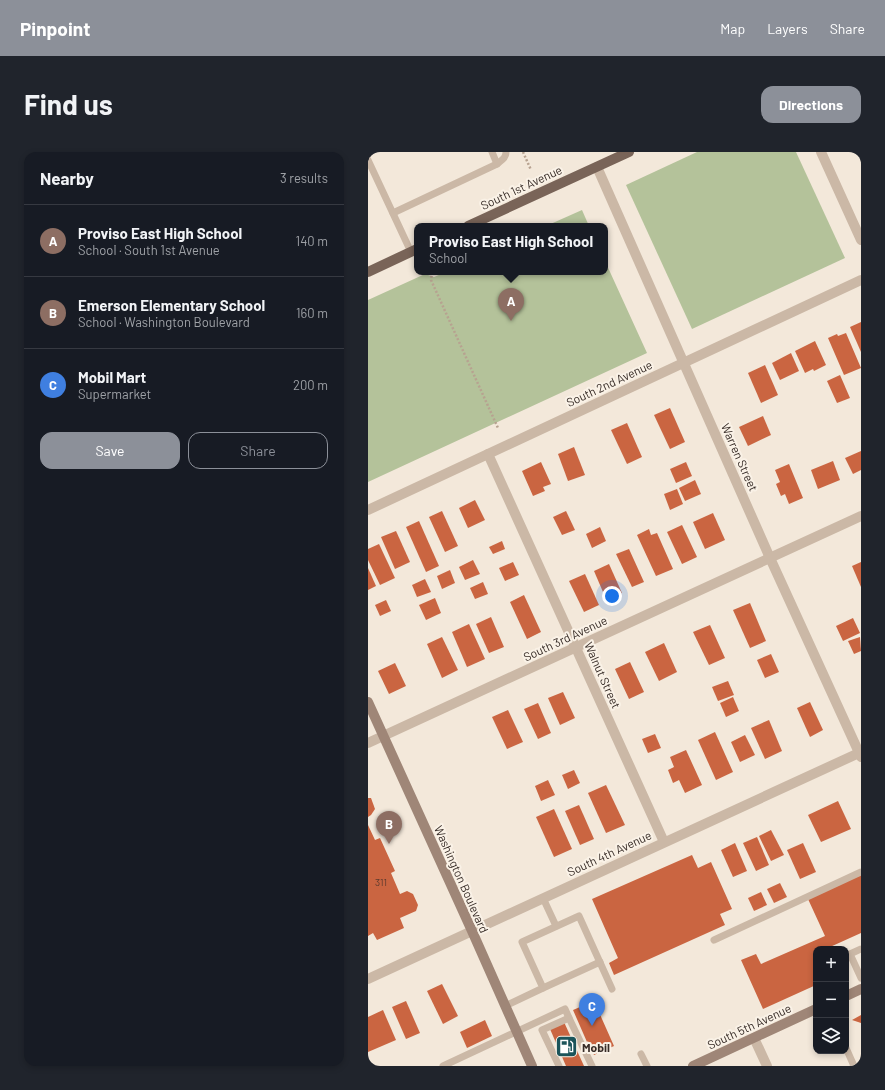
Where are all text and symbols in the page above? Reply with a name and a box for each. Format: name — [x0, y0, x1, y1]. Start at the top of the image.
text: Pinpoint — [20, 17, 90, 40]
text: Map — [720, 20, 745, 37]
text: Layers — [767, 20, 808, 37]
text: Share — [830, 20, 865, 37]
button: Directions — [761, 86, 861, 123]
text: Find us — [24, 87, 113, 121]
street label: South 1st Avenue — [478, 162, 564, 212]
text: Nearby — [40, 168, 94, 188]
text: 3 results — [280, 170, 328, 186]
popup — [414, 223, 608, 275]
text: Proviso East High School — [78, 224, 242, 242]
text: Proviso East High School — [429, 232, 593, 250]
text: A — [49, 233, 57, 249]
text: 140 m — [296, 233, 328, 249]
text: School · South 1st Avenue — [78, 242, 220, 258]
text: School — [429, 250, 467, 266]
pin: A — [498, 288, 524, 321]
text: Emerson Elementary School — [78, 296, 265, 314]
text: B — [49, 305, 57, 321]
text: 160 m — [296, 305, 328, 321]
text: School · Washington Boulevard — [78, 314, 250, 330]
street label: South 2nd Avenue — [564, 357, 654, 409]
text: Mobil Mart — [78, 368, 146, 386]
text: C — [49, 377, 57, 393]
text: 200 m — [293, 377, 328, 393]
text: Supermarket — [78, 386, 151, 402]
street label: Warren Street — [719, 421, 761, 493]
button: Save — [40, 432, 180, 469]
button: Share — [188, 432, 328, 469]
your location — [602, 586, 622, 606]
street label: South 3rd Avenue — [521, 612, 609, 664]
street label: Walnut Street — [582, 640, 624, 710]
pin: B — [376, 811, 402, 844]
street label: Washington Boulevard — [432, 823, 492, 935]
street label: South 4th Avenue — [565, 827, 653, 879]
house number: 311 — [375, 876, 387, 888]
map controls — [813, 946, 849, 1054]
button: + — [813, 946, 849, 982]
button: − — [813, 982, 849, 1018]
pin: C — [579, 993, 605, 1026]
street label: South 5th Avenue — [705, 1000, 793, 1052]
button: layers — [813, 1018, 849, 1054]
fuel station icon: Mobil — [554, 1034, 580, 1060]
place label: Mobil — [582, 1040, 610, 1054]

